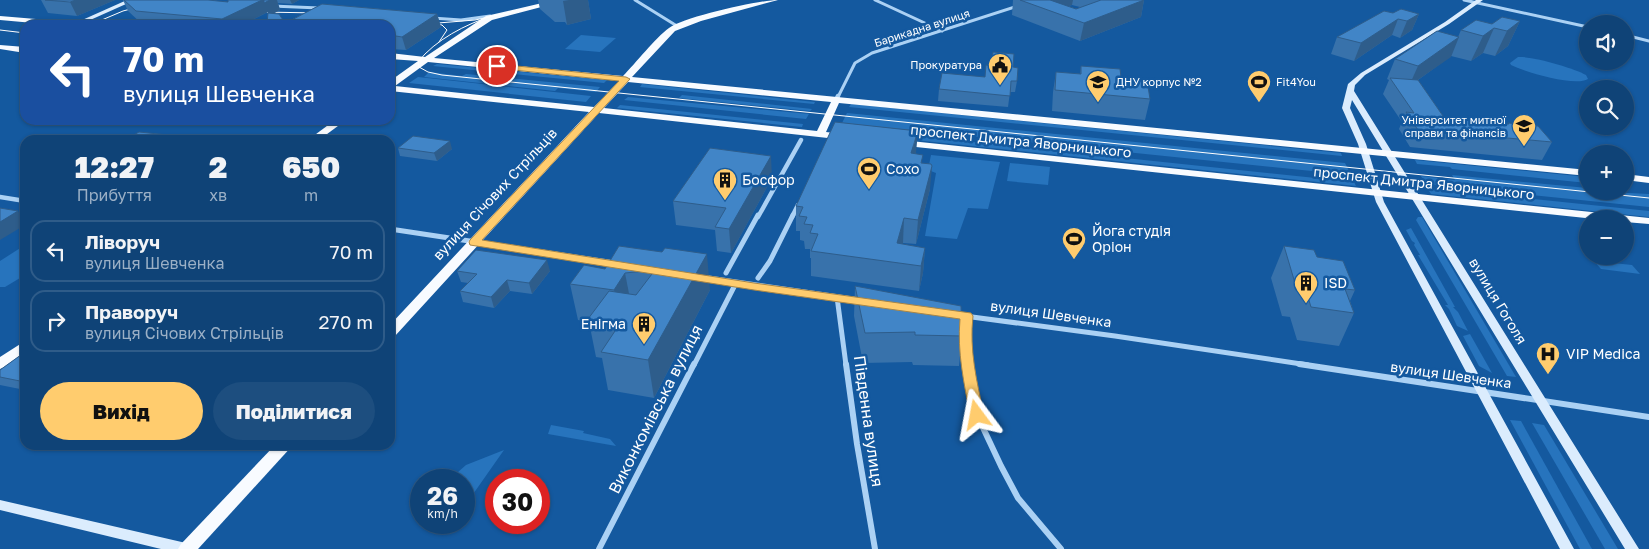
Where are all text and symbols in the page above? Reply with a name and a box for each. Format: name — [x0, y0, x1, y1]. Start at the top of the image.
street label: Барикадна вулиця — [872, 6, 971, 49]
map controls — [1579, 15, 1634, 265]
button: sound — [1579, 15, 1634, 70]
text: 70 m — [123, 38, 204, 80]
icon: left — [40, 40, 105, 105]
pin — [476, 45, 518, 87]
icon: arrive — [483, 52, 511, 80]
public building icon: Прокуратура — [987, 52, 1013, 86]
place label: Прокуратура — [910, 58, 982, 71]
school or university icon: ДНУ корпус №2 — [1085, 69, 1111, 103]
sports icon: Fit4You — [1246, 69, 1272, 103]
place label: ДНУ корпус №2 — [1116, 75, 1202, 88]
place label: Fit4You — [1276, 75, 1316, 88]
text: вулиця Шевченка — [123, 80, 315, 107]
button: search — [1579, 80, 1634, 135]
place label: Університет митної справи та фінансів — [1401, 113, 1507, 139]
school or university icon: Університет митної справи та фінансів — [1511, 113, 1537, 147]
street label: проспект Дмитра Яворницького — [910, 120, 1132, 161]
street label: вулиця Січових Стрільців — [429, 124, 560, 263]
button: + — [1579, 145, 1634, 200]
text: 12:27 — [75, 149, 154, 185]
text: 2 — [209, 149, 227, 185]
text: 650 — [282, 149, 340, 185]
sports icon: Сохо — [856, 156, 882, 190]
place label: Сохо — [886, 160, 919, 177]
street label: проспект Дмитра Яворницького — [1313, 162, 1535, 203]
building icon: Босфор — [712, 167, 738, 201]
place label: Босфор — [742, 171, 795, 188]
text: Прибуття — [77, 185, 152, 205]
text: хв — [209, 185, 227, 205]
text: m — [304, 185, 318, 205]
button: − — [1579, 210, 1634, 265]
place label: Йога студія Оріон — [1092, 222, 1171, 255]
sports icon: Йога студія Оріон — [1061, 226, 1087, 260]
text: Ліворуч — [85, 230, 160, 253]
icon: left — [42, 237, 70, 265]
text: 70 m — [330, 240, 373, 263]
text: вулиця Шевченка — [85, 253, 225, 273]
street label: вулиця Гоголя — [1466, 255, 1531, 347]
building icon: ISD — [1293, 270, 1319, 304]
place label: ISD — [1324, 274, 1347, 291]
street label: вулиця Шевченка — [989, 297, 1113, 330]
text: Праворуч — [85, 300, 178, 323]
icon: right — [42, 307, 70, 335]
text: 270 m — [319, 310, 373, 333]
building icon: Енігма — [631, 311, 657, 345]
place label: Енігма — [581, 315, 626, 332]
street label: Виконкомівська вулиця — [604, 321, 706, 497]
text: вулиця Січових Стрільців — [85, 323, 284, 343]
hospital icon: VIP Medica — [1535, 341, 1561, 375]
place label: VIP Medica — [1566, 345, 1641, 362]
street label: Південна вулиця — [850, 354, 888, 488]
street label: вулиця Шевченка — [1389, 358, 1513, 391]
button: Вихід — [40, 382, 203, 440]
button: Поділитися — [213, 382, 375, 440]
position arrow — [950, 388, 1002, 440]
speed limit sign: 30 — [485, 469, 550, 534]
text: 26 — [427, 480, 458, 511]
text: km/h — [427, 506, 458, 521]

